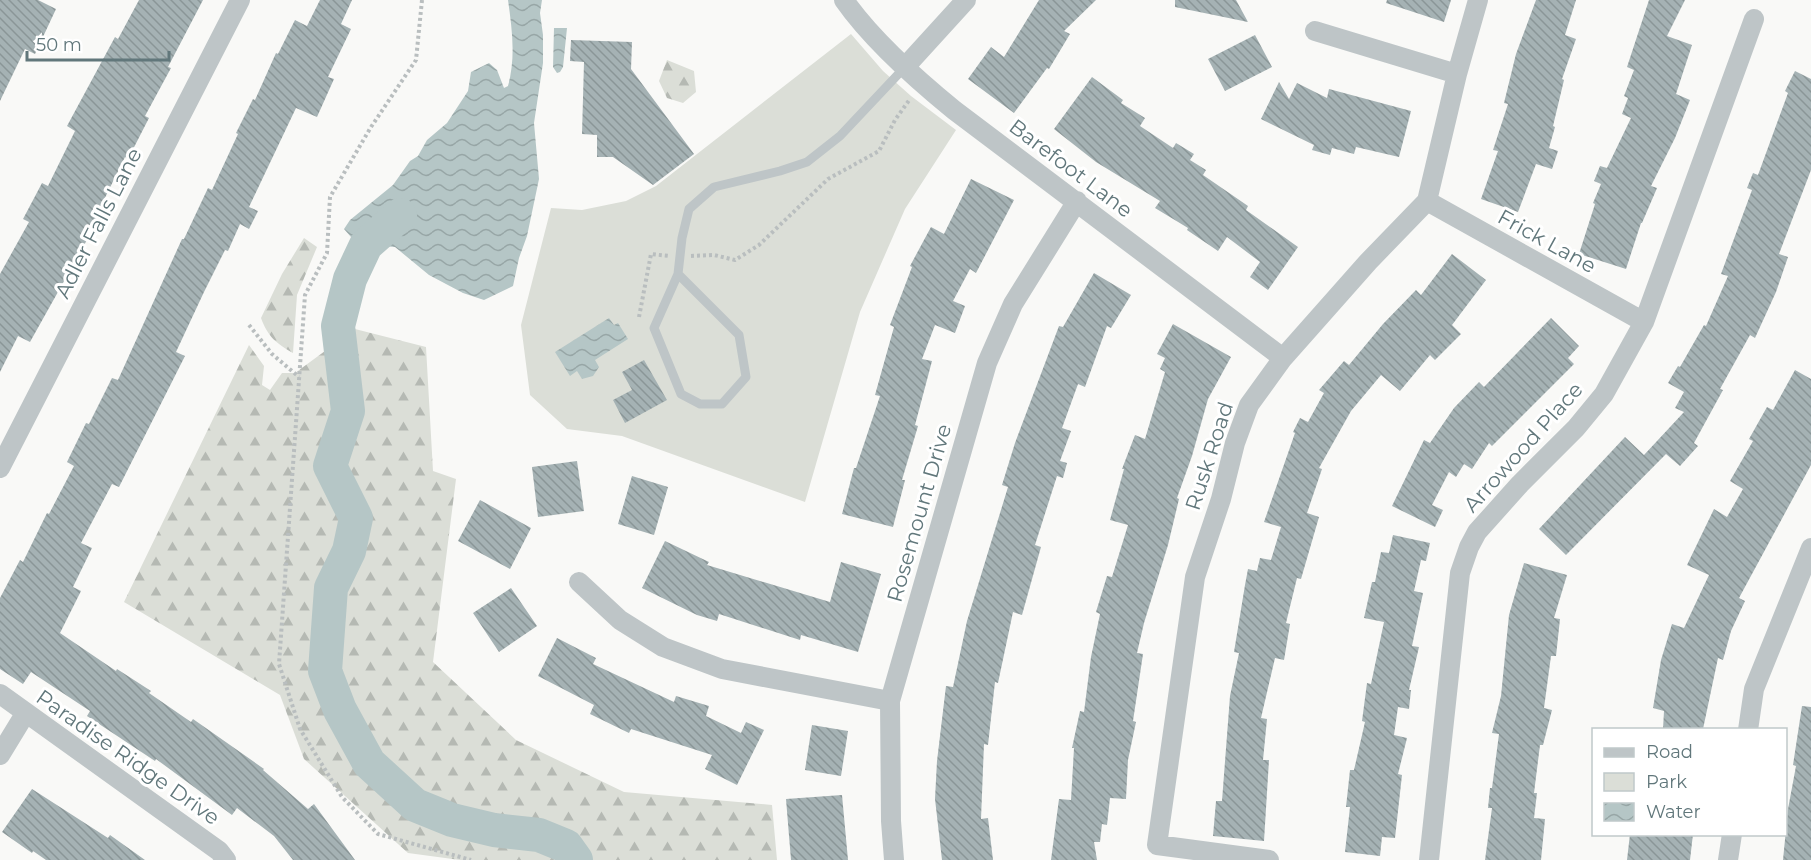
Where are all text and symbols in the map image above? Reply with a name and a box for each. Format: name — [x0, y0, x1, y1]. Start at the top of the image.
scale bar — [27, 24, 170, 62]
text: 50 m — [36, 34, 82, 56]
street label: Barefoot Lane — [1004, 113, 1138, 223]
street label: Adler Falls Lane — [49, 144, 147, 302]
street label: Frick Lane — [1494, 204, 1600, 278]
street label: Arrowood Place — [1458, 377, 1588, 517]
street label: Rusk Road — [1180, 399, 1238, 513]
street label: Rosemount Drive — [882, 421, 956, 605]
street label: Paradise Ridge Drive — [32, 684, 224, 830]
legend — [1592, 728, 1787, 836]
text: Road — [1646, 741, 1693, 763]
text: Park — [1646, 771, 1687, 793]
text: Water — [1646, 801, 1701, 823]

